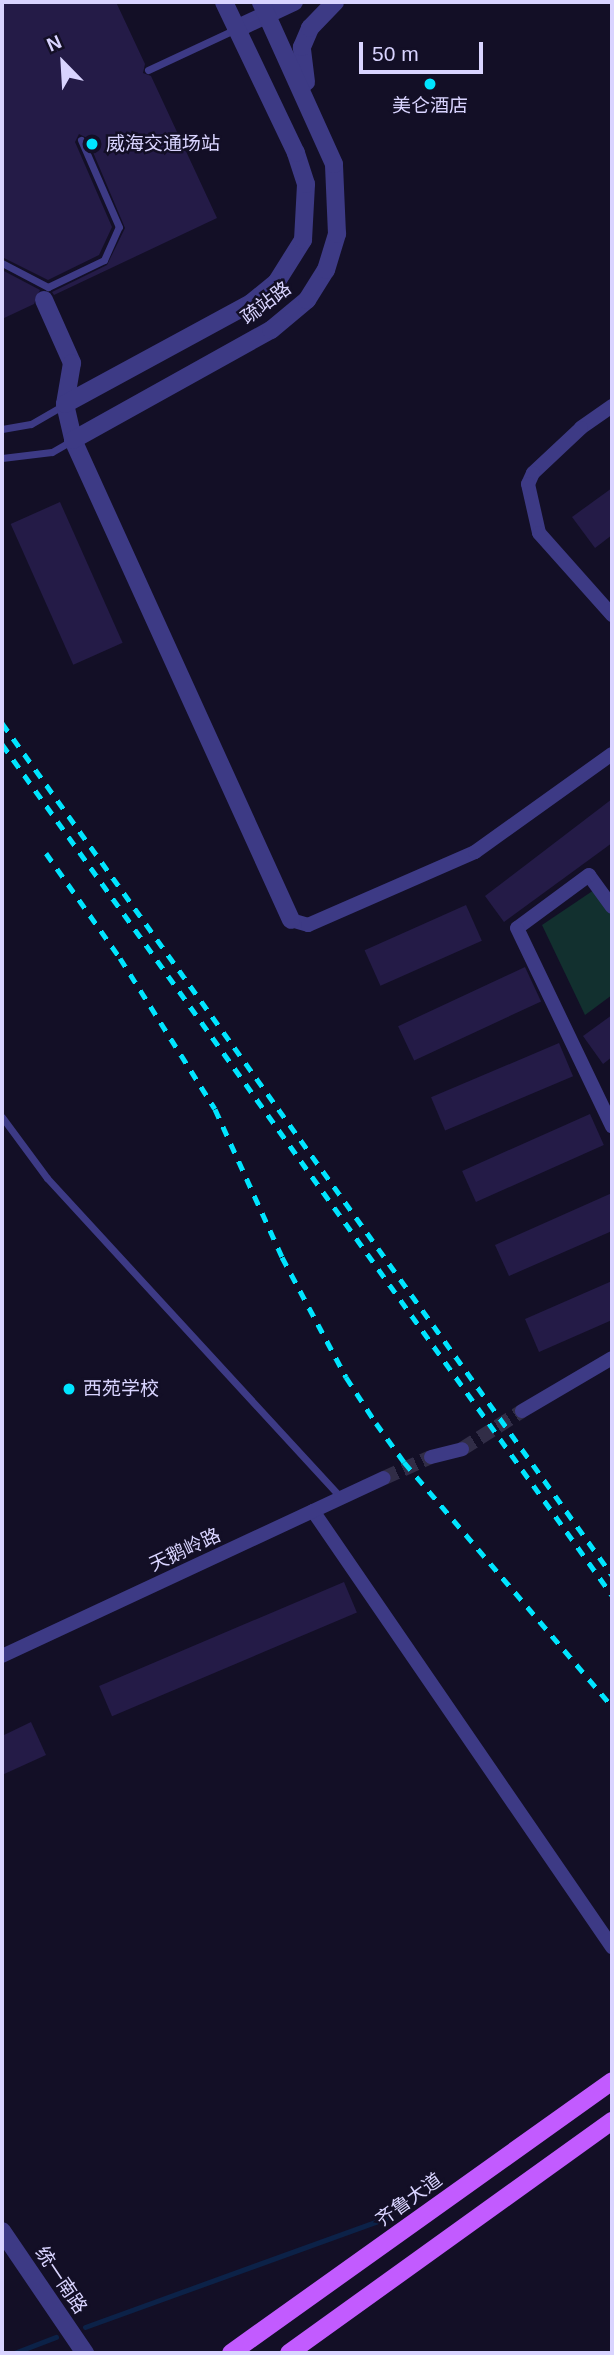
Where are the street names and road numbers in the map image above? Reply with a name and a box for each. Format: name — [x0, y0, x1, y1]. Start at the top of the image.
street label: 疏站路 — [236, 277, 296, 329]
street label: 天鹅岭路 — [146, 1524, 224, 1576]
street label: 齐鲁大道 — [372, 2168, 446, 2232]
street label: 统一南路 — [30, 2242, 92, 2318]

